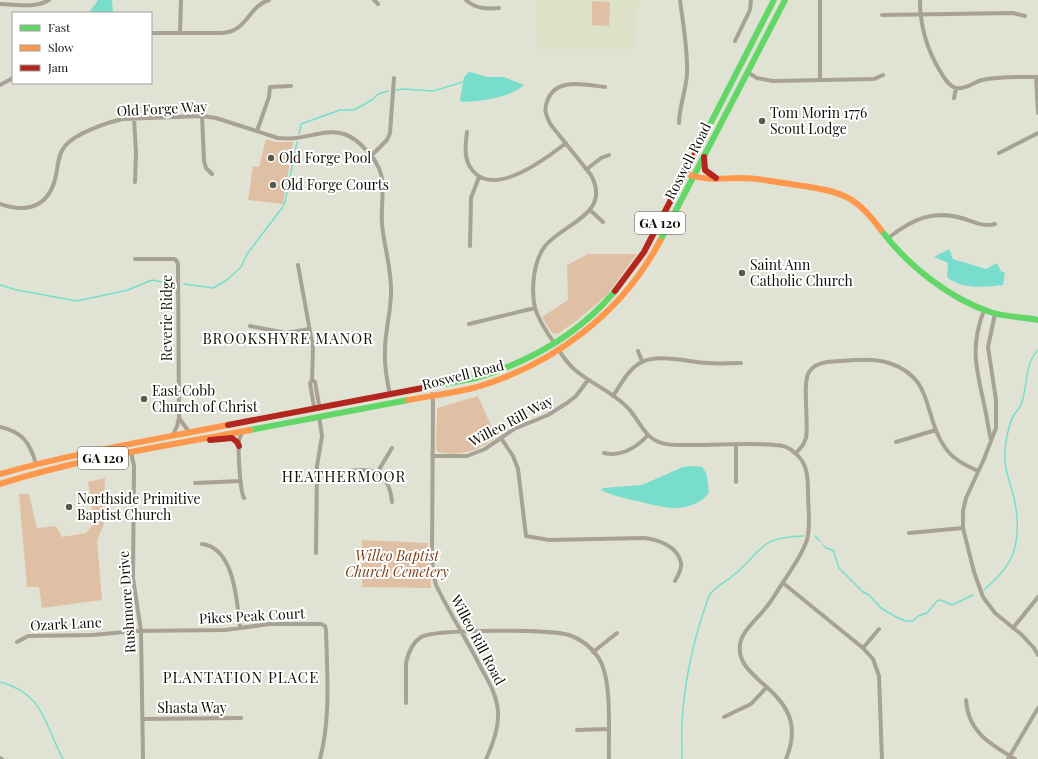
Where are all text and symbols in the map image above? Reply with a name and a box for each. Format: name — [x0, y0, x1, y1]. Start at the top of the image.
legend — [12, 12, 152, 84]
text: Fast — [48, 19, 71, 35]
text: Slow — [48, 39, 74, 55]
text: Jam — [47, 59, 69, 75]
street label: Old Forge Way — [116, 97, 208, 120]
place label: Tom Morin 1776 Scout Lodge — [770, 103, 867, 138]
marker: Tom Morin 1776 Scout Lodge — [757, 116, 767, 126]
street label: Roswell Road — [660, 119, 715, 203]
place label: Old Forge Pool — [279, 148, 371, 167]
marker: Old Forge Pool — [266, 153, 276, 163]
place label: Old Forge Courts — [281, 175, 389, 194]
marker: Old Forge Courts — [268, 180, 278, 190]
road number: GA 120 — [635, 212, 685, 234]
place label: Saint Ann Catholic Church — [750, 255, 853, 290]
marker: Saint Ann Catholic Church — [737, 268, 747, 278]
street label: Reverie Ridge — [157, 275, 176, 361]
district label: BROOKSHYRE MANOR — [202, 328, 374, 348]
street label: Roswell Road — [420, 355, 506, 394]
place label: East Cobb Church of Christ — [152, 381, 259, 416]
street label: Willeo Rill Way — [465, 390, 556, 451]
marker: East Cobb Church of Christ — [139, 394, 149, 404]
road number: GA 120 — [78, 447, 128, 469]
district label: HEATHERMOOR — [282, 466, 406, 486]
place label: Northside Primitive Baptist Church — [77, 489, 201, 524]
marker: Northside Primitive Baptist Church — [64, 502, 74, 512]
park label: Willeo Baptist Church Cemetery — [345, 546, 449, 581]
street label: Rushmore Drive — [113, 550, 140, 654]
street label: Willeo Rill Road — [446, 591, 510, 688]
street label: Pikes Peak Court — [198, 603, 307, 628]
street label: Ozark Lane — [30, 612, 102, 635]
district label: PLANTATION PLACE — [163, 667, 319, 687]
street label: Shasta Way — [157, 698, 227, 717]

